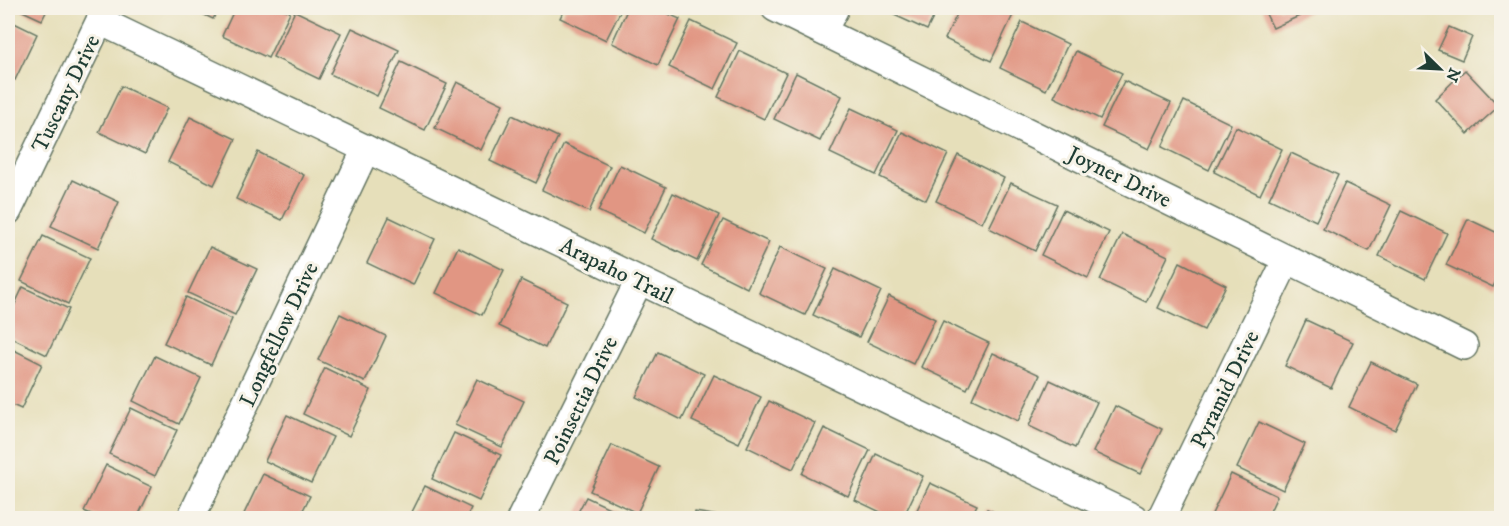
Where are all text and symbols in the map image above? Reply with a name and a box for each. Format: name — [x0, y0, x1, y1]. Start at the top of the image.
street label: Tuscany Drive — [26, 31, 106, 157]
north arrow — [1410, 39, 1470, 99]
text: N — [1441, 65, 1465, 85]
street label: Joyner Drive — [1061, 140, 1176, 214]
street label: Arapaho Trail — [555, 232, 678, 311]
street label: Longfellow Drive — [234, 258, 325, 411]
street label: Pyramid Drive — [1185, 326, 1265, 453]
street label: Poinsettia Drive — [539, 332, 624, 469]

